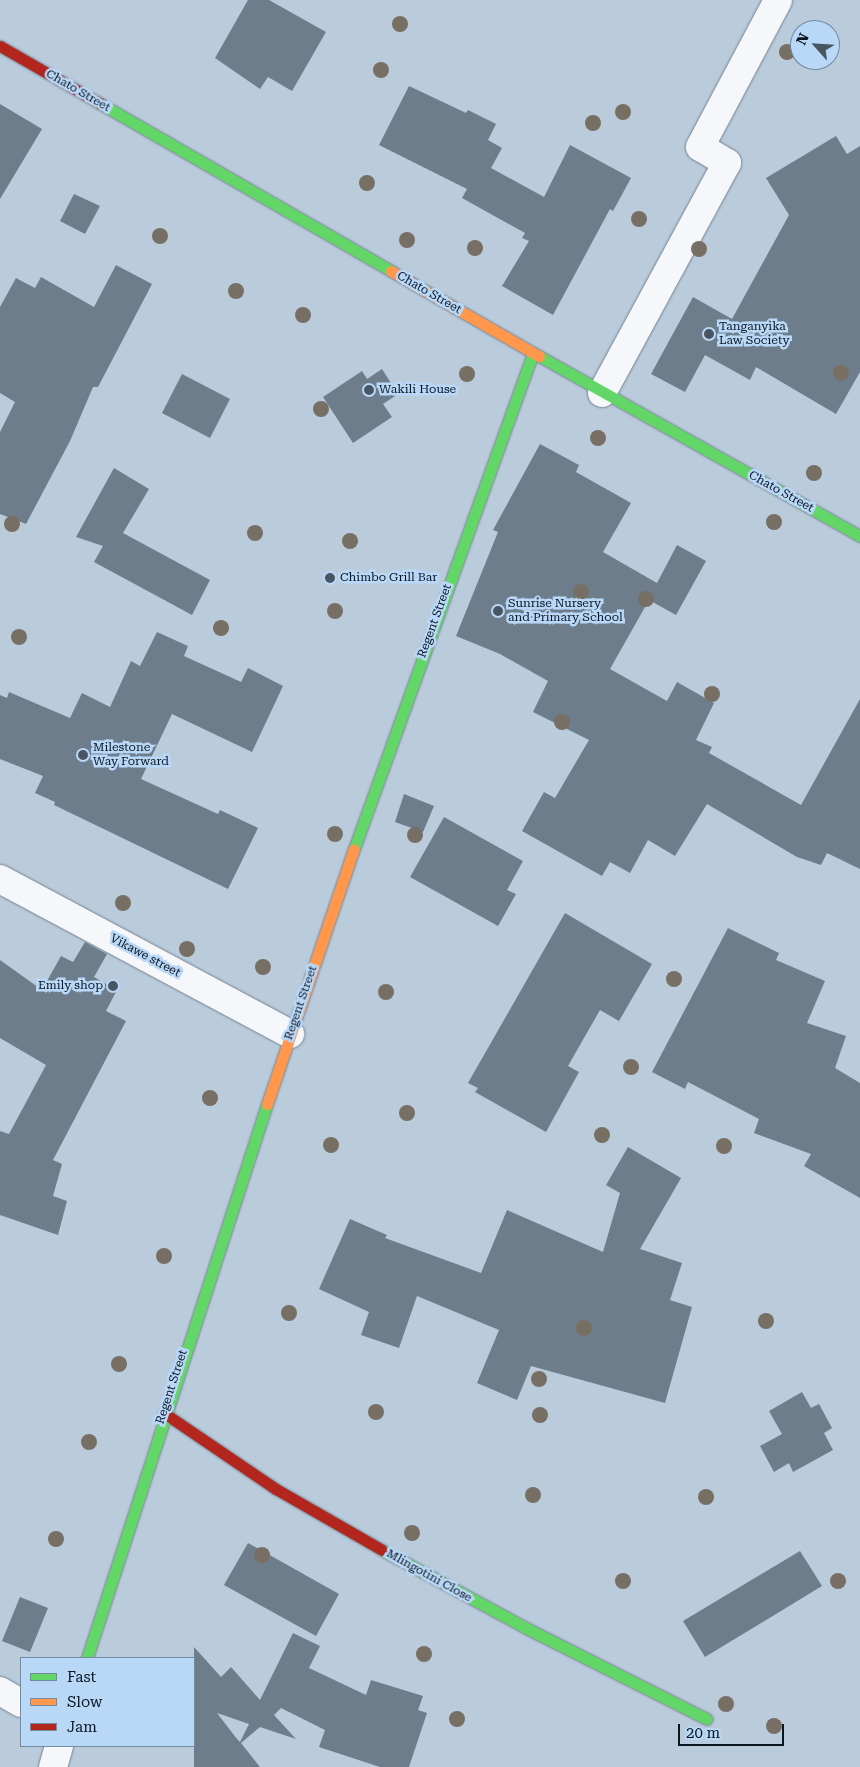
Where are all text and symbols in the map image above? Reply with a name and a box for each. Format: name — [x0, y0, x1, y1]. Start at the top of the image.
north arrow — [790, 20, 840, 70]
text: N — [793, 31, 812, 47]
street label: Chato Street — [43, 67, 113, 115]
street label: Chato Street — [394, 269, 464, 317]
place label: Tanganyika Law Society — [719, 320, 790, 348]
marker: Tanganyika Law Society — [703, 328, 715, 340]
place label: Wakili House — [379, 383, 456, 397]
marker: Wakili House — [363, 384, 375, 396]
street label: Chato Street — [746, 468, 816, 516]
place label: Chimbo Grill Bar — [340, 571, 437, 585]
marker: Chimbo Grill Bar — [324, 572, 336, 584]
street label: Regent Street — [415, 582, 455, 660]
place label: Sunrise Nursery and Primary School — [508, 597, 623, 625]
marker: Sunrise Nursery and Primary School — [492, 605, 504, 617]
place label: Milestone Way Forward — [93, 741, 169, 769]
marker: Milestone Way Forward — [77, 749, 89, 761]
street label: Vikawe street — [107, 931, 183, 981]
street label: Regent Street — [282, 964, 320, 1042]
place label: Emily shop — [38, 979, 103, 993]
marker: Emily shop — [107, 980, 119, 992]
street label: Regent Street — [153, 1348, 191, 1426]
street label: Mlingotini Close — [384, 1547, 474, 1605]
legend — [20, 1657, 195, 1747]
text: Fast — [67, 1668, 96, 1686]
text: Slow — [67, 1693, 102, 1711]
scale bar — [680, 1714, 786, 1746]
text: Jam — [67, 1718, 97, 1736]
text: 20 m — [686, 1724, 720, 1742]

